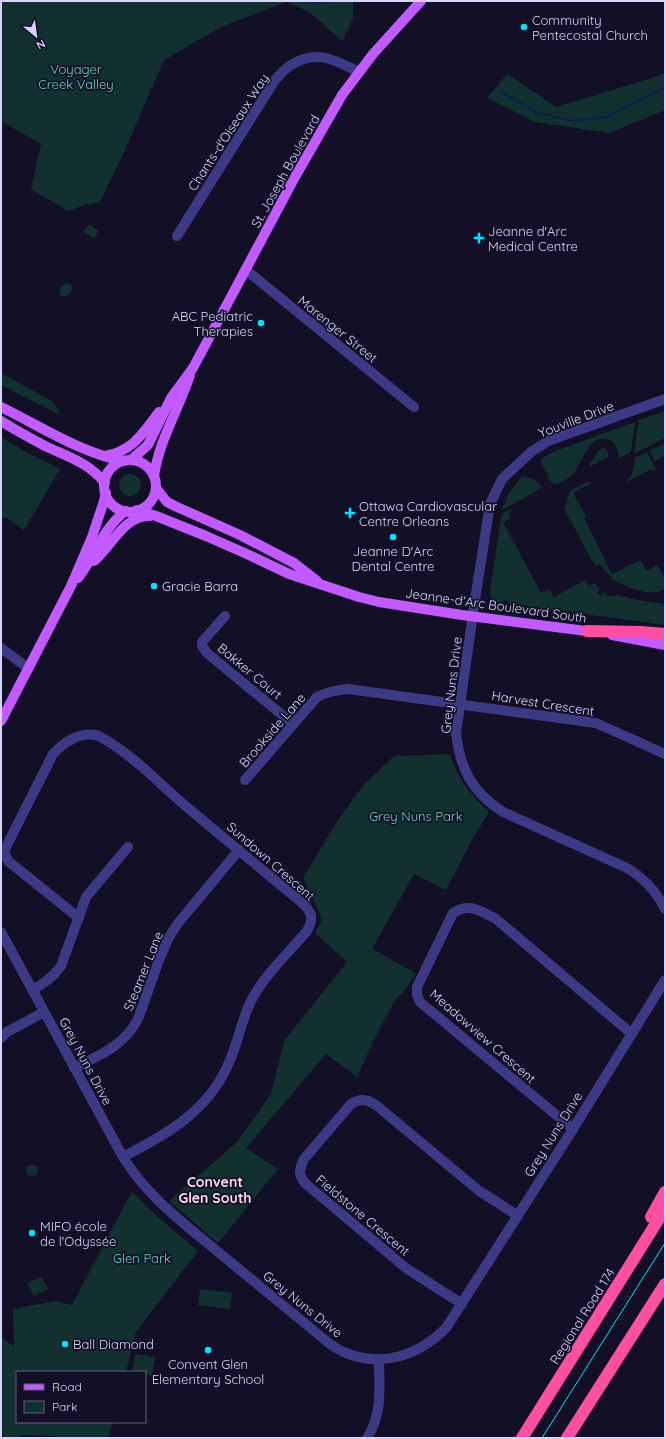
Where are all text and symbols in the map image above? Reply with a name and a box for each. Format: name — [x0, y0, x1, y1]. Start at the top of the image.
place label: Community Pentecostal Church — [532, 12, 648, 43]
north arrow — [16, 16, 56, 56]
marker: Community Pentecostal Church — [519, 22, 529, 32]
text: N — [34, 37, 48, 53]
park label: Voyager Creek Valley — [38, 61, 114, 92]
street label: Chants-d'Oiseaux Way — [184, 70, 272, 194]
street label: St. Joseph Boulevard — [247, 112, 323, 230]
place label: Jeanne d'Arc Medical Centre — [488, 223, 578, 254]
marker: Jeanne d'Arc Medical Centre — [473, 232, 485, 244]
street label: Marenger Street — [295, 292, 381, 366]
place label: ABC Pediatric Therapies — [172, 308, 253, 339]
marker: ABC Pediatric Therapies — [256, 318, 266, 328]
street label: Youville Drive — [536, 397, 616, 441]
place label: Ottawa Cardiovascular Centre Orleans — [359, 498, 497, 529]
marker: Ottawa Cardiovascular Centre Orleans — [344, 507, 356, 519]
marker: Jeanne D'Arc Dental Centre — [388, 532, 398, 542]
place label: Jeanne D'Arc Dental Centre — [352, 543, 434, 574]
place label: Gracie Barra — [162, 578, 238, 594]
marker: Gracie Barra — [149, 581, 159, 591]
street label: Jeanne-d'Arc Boulevard South — [404, 584, 588, 626]
street label: Grey Nuns Drive — [437, 636, 465, 734]
street label: Bakker Court — [215, 639, 285, 703]
street label: Harvest Crescent — [491, 687, 595, 719]
street label: Brookside Lane — [235, 690, 309, 770]
park label: Grey Nuns Park — [369, 808, 463, 824]
street label: Sundown Crescent — [224, 818, 318, 904]
street label: Steamer Lane — [120, 929, 166, 1013]
street label: Meadowview Crescent — [427, 986, 539, 1086]
street label: Grey Nuns Drive — [56, 1014, 116, 1108]
street label: Grey Nuns Drive — [520, 1089, 586, 1179]
street label: Fieldstone Crescent — [313, 1171, 413, 1259]
district label: Convent Glen South — [178, 1173, 252, 1207]
place label: MIFO école de l'Odyssée — [40, 1218, 116, 1249]
marker: MIFO école de l'Odyssée — [27, 1228, 37, 1238]
park label: Glen Park — [113, 1250, 171, 1266]
street label: Regional Road 174 — [546, 1265, 618, 1367]
street label: Grey Nuns Drive — [260, 1267, 346, 1341]
place label: Ball Diamond — [73, 1336, 154, 1352]
marker: Ball Diamond — [60, 1339, 70, 1349]
marker: Convent Glen Elementary School — [203, 1345, 213, 1355]
place label: Convent Glen Elementary School — [152, 1356, 264, 1387]
legend — [16, 1371, 146, 1423]
text: Road — [52, 1379, 82, 1394]
text: Park — [52, 1399, 77, 1414]

